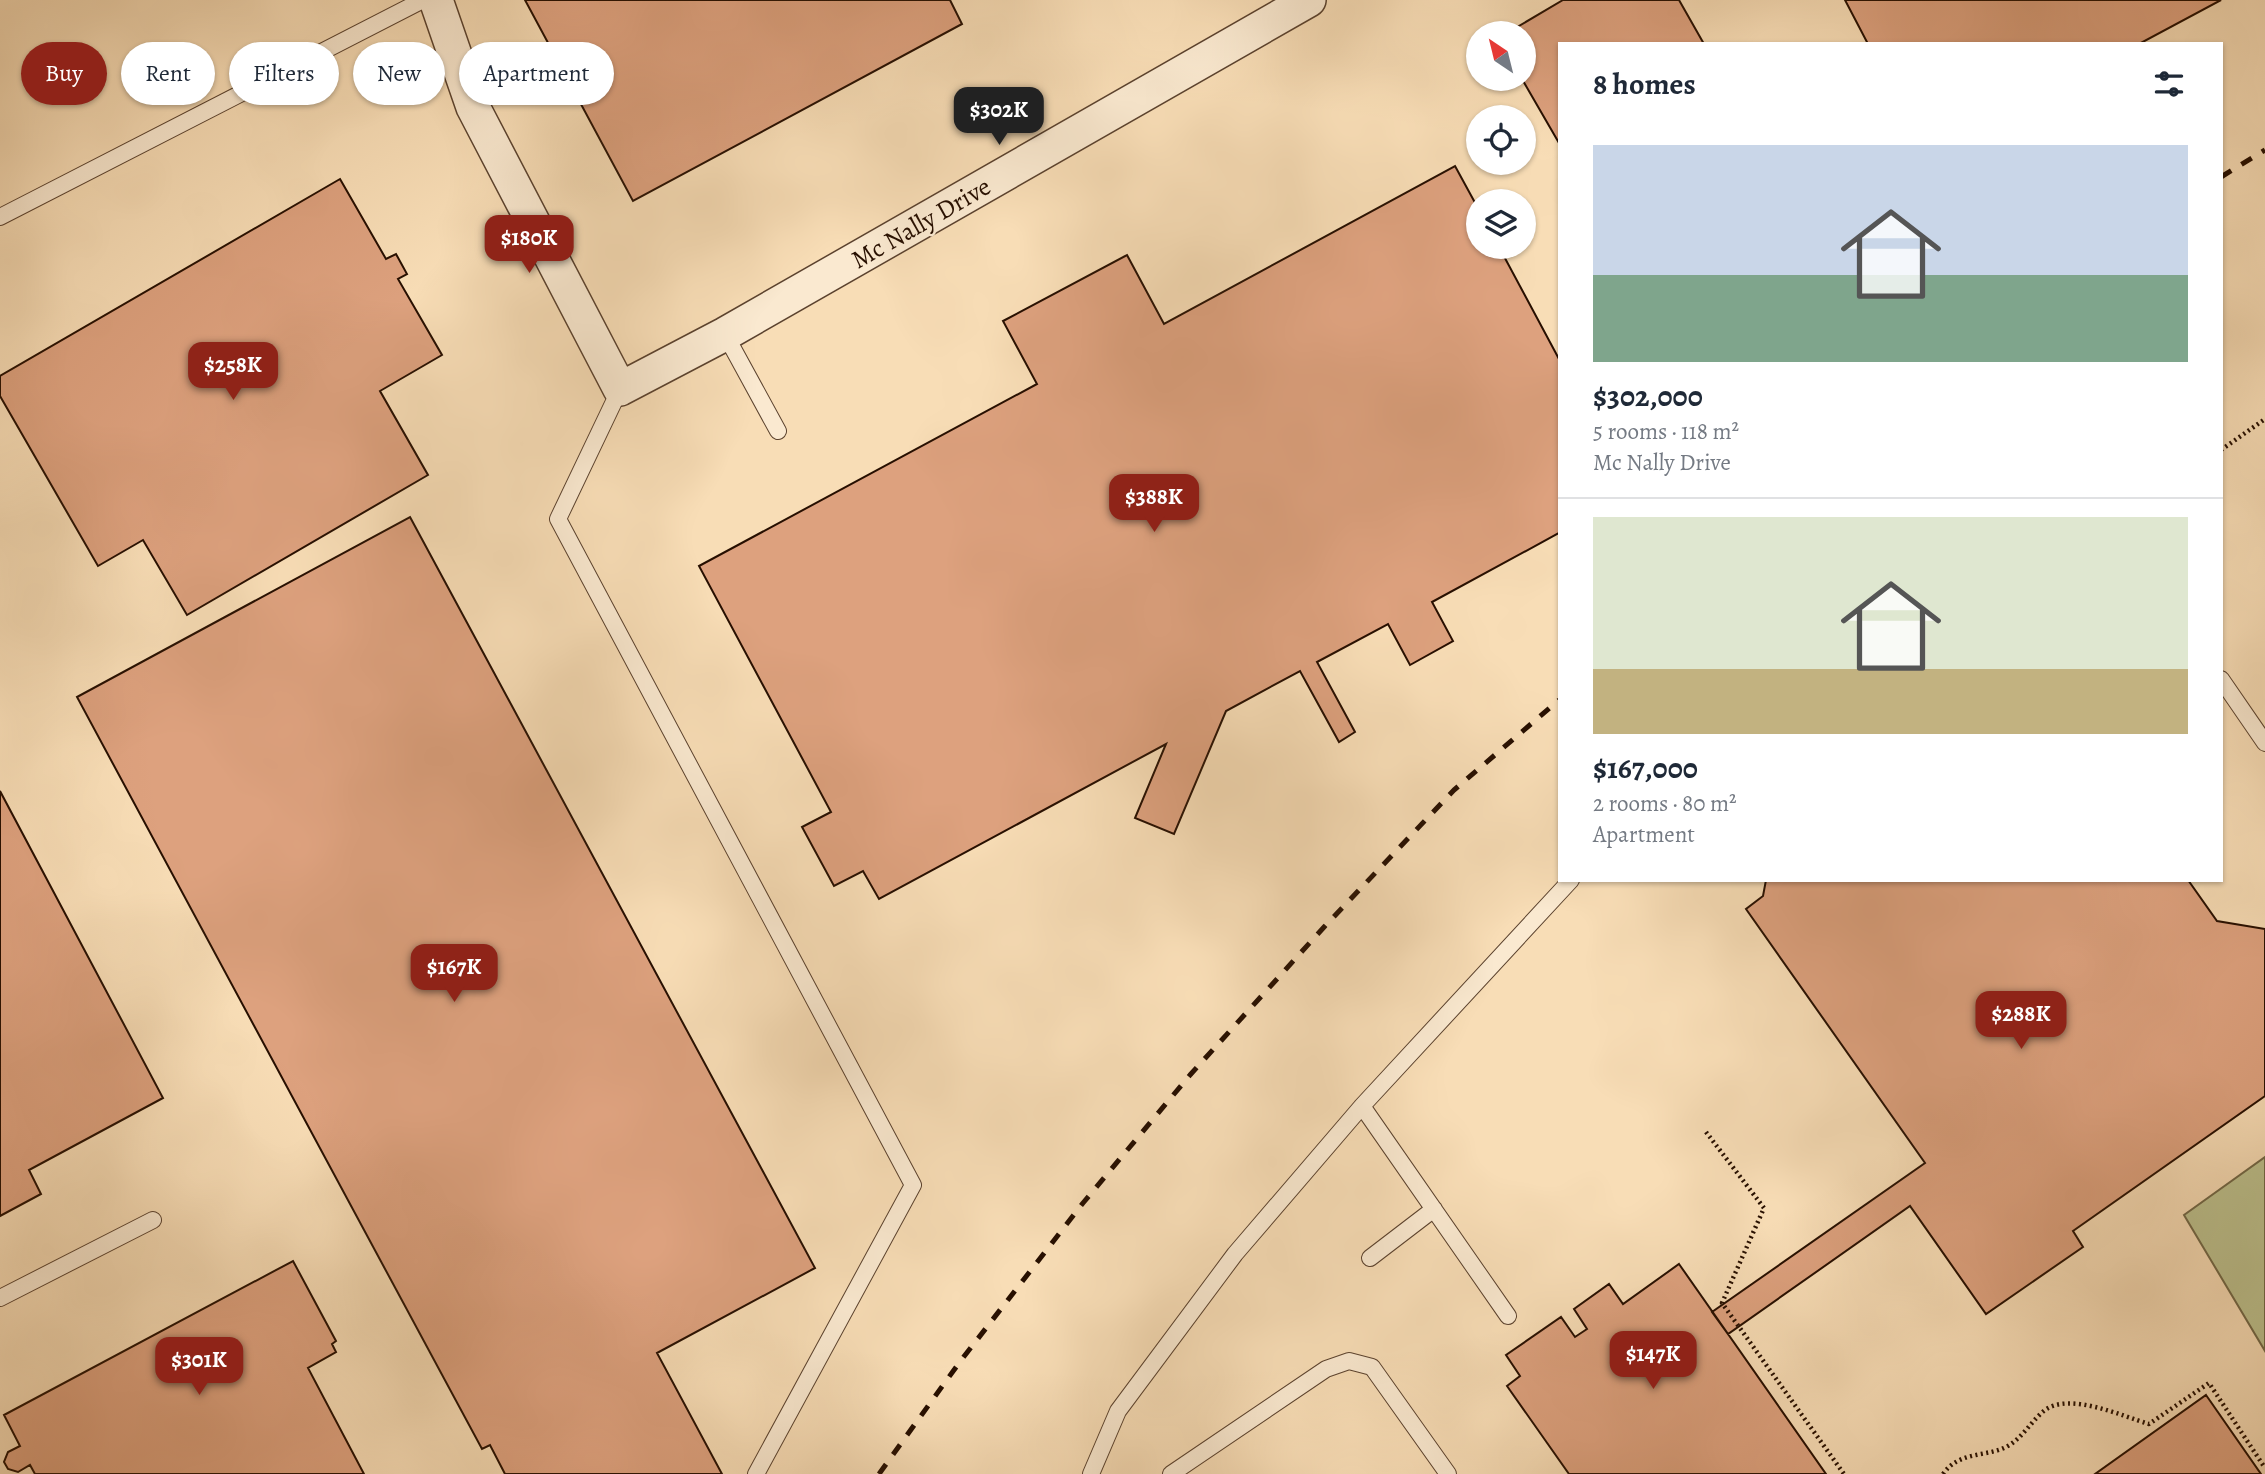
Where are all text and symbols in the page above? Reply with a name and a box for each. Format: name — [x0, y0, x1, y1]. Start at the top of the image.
north arrow — [1466, 21, 1536, 91]
map controls — [1466, 21, 1536, 259]
chip: Buy — [21, 42, 107, 105]
chip: Rent — [121, 42, 215, 105]
chip: Filters — [229, 42, 339, 105]
chip: New — [353, 42, 445, 105]
chip: Apartment — [459, 42, 614, 105]
text: 8 homes — [1593, 64, 1696, 104]
icon: filters — [2150, 65, 2188, 103]
pin: $302K — [950, 88, 1048, 147]
text: $302K — [970, 94, 1028, 125]
button: locate — [1466, 105, 1536, 175]
street label: Mc Nally Drive — [845, 169, 997, 277]
button: layers — [1466, 189, 1536, 259]
icon: home — [1828, 191, 1954, 317]
pin: $180K — [480, 216, 578, 275]
text: $180K — [501, 222, 557, 253]
pin: $258K — [184, 342, 282, 402]
text: $258K — [204, 349, 262, 380]
text: $302,000 — [1593, 376, 1703, 416]
text: 5 rooms · 118 m² — [1593, 416, 1739, 447]
text: Mc Nally Drive — [1593, 447, 1731, 478]
pin: $388K — [1105, 475, 1203, 534]
text: $388K — [1125, 481, 1183, 512]
icon: home — [1828, 563, 1954, 689]
text: $167,000 — [1593, 748, 1698, 788]
text: 2 rooms · 80 m² — [1593, 788, 1737, 819]
text: Apartment — [1593, 819, 1695, 850]
pin: $167K — [405, 944, 503, 1004]
text: $167K — [427, 951, 481, 982]
pin: $288K — [1972, 992, 2070, 1051]
text: $288K — [1991, 998, 2051, 1029]
pin: $147K — [1604, 1332, 1702, 1391]
pin: $301K — [150, 1338, 248, 1397]
text: $147K — [1626, 1338, 1680, 1369]
text: $301K — [171, 1344, 227, 1375]

